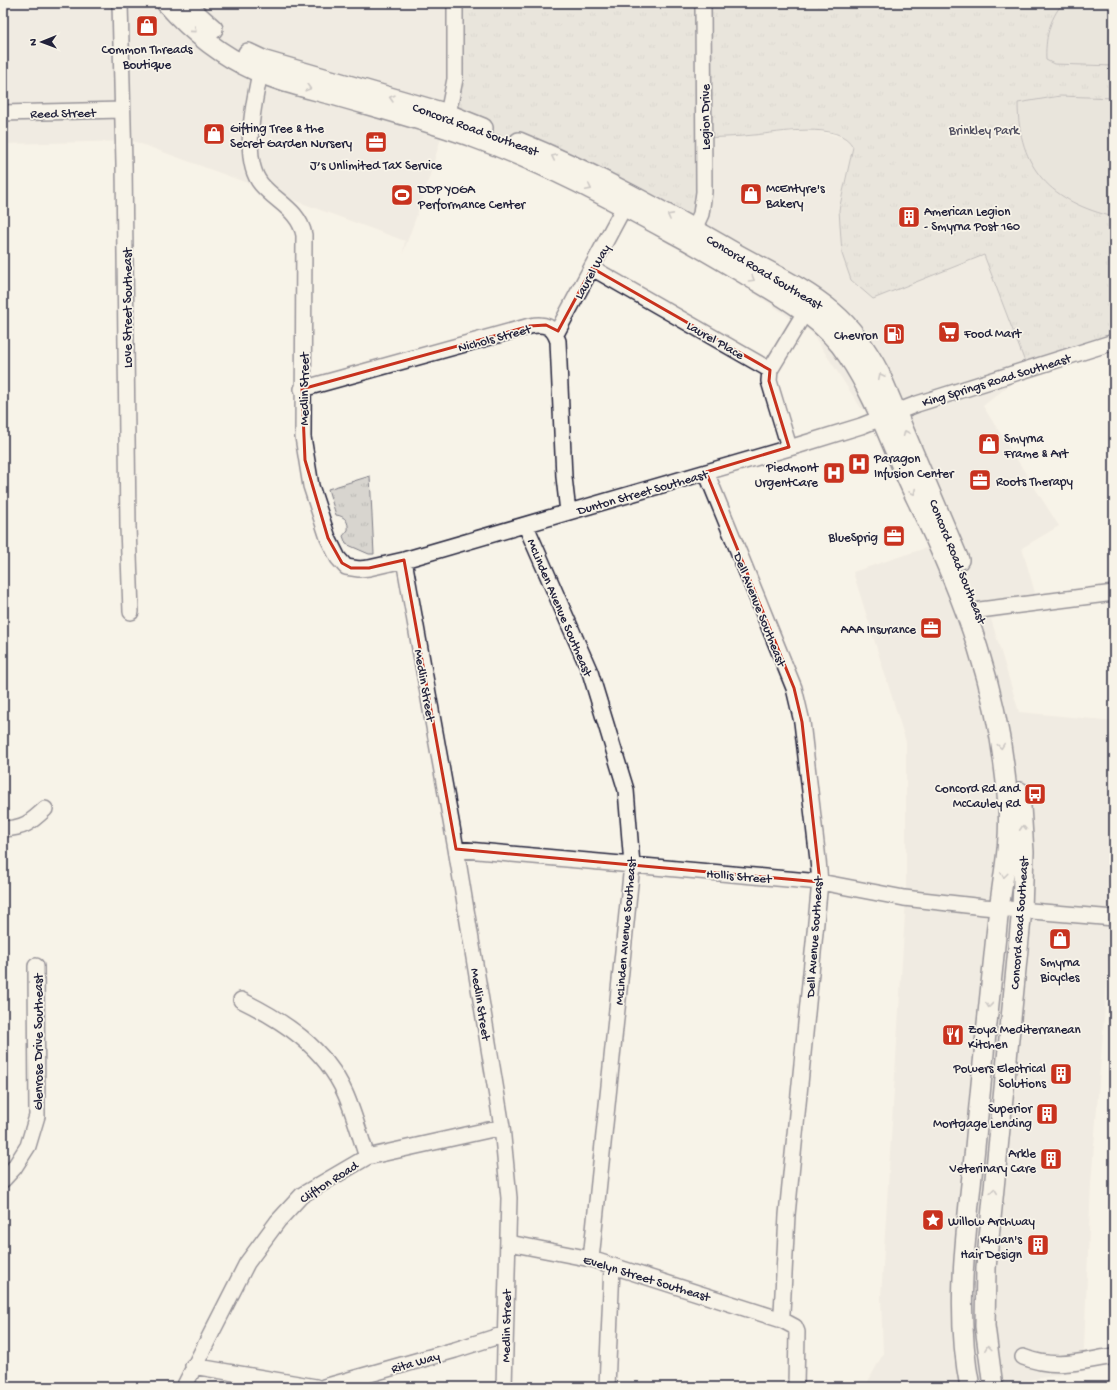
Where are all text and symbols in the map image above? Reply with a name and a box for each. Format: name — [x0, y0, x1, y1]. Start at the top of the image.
shop icon: Common Threads Boutique — [134, 13, 160, 39]
north arrow — [22, 22, 62, 62]
one-way arrow — [189, 26, 196, 33]
text: N — [28, 38, 40, 46]
place label: Common Threads Boutique — [101, 43, 194, 73]
one-way arrow — [305, 83, 312, 92]
street label: Legion Drive — [699, 84, 714, 150]
one-way arrow — [389, 94, 396, 103]
street label: Concord Road Southeast — [410, 101, 542, 161]
street label: Reed Street — [30, 106, 98, 123]
shop icon: Gifting Tree & the Secret Garden Nursery — [201, 121, 227, 147]
place label: Gifting Tree & the Secret Garden Nursery — [230, 122, 353, 152]
park label: Brinkley Park — [948, 124, 1020, 139]
office icon: J’s Unlimited Tax Service — [363, 129, 389, 155]
one-way arrow — [550, 154, 558, 162]
place label: J’s Unlimited Tax Service — [310, 159, 442, 174]
shop icon: McEntyre's Bakery — [738, 181, 764, 207]
sports icon: DDP YOGA Performance Center — [389, 182, 415, 208]
place label: McEntyre's Bakery — [765, 182, 826, 212]
place label: DDP YOGA Performance Center — [417, 183, 527, 213]
one-way arrow — [584, 183, 592, 191]
building icon: American Legion - Smyrna Post 160 — [896, 204, 922, 230]
place label: American Legion - Smyrna Post 160 — [924, 205, 1021, 235]
one-way arrow — [666, 213, 674, 221]
street label: Concord Road Southeast — [703, 232, 826, 315]
street label: Laurel Way — [572, 242, 615, 302]
street label: Love Street Southeast — [121, 246, 136, 368]
one-way arrow — [748, 274, 755, 281]
street label: Laurel Place — [683, 319, 746, 364]
supermarket icon: Food Mart — [936, 319, 962, 345]
fuel station icon: Chevron — [881, 321, 907, 347]
street label: Nichols Street — [457, 322, 534, 356]
place label: Food Mart — [963, 327, 1023, 342]
place label: Chevron — [834, 329, 879, 344]
street label: Medlin Street — [298, 351, 313, 425]
street label: King Springs Road Southeast — [921, 351, 1074, 411]
one-way arrow — [878, 373, 886, 380]
one-way arrow — [902, 429, 910, 436]
shop icon: Smyrna Frame & Art — [976, 431, 1002, 457]
place label: Smyrna Frame & Art — [1003, 432, 1070, 462]
hospital icon: Paragon Infusion Center — [846, 451, 872, 477]
place label: Paragon Infusion Center — [873, 452, 955, 482]
hospital icon: Piedmont UrgentCare — [821, 460, 847, 486]
place label: Piedmont UrgentCare — [755, 461, 820, 491]
street label: Dunton Street Southeast — [575, 467, 711, 519]
office icon: Roots Therapy — [967, 467, 993, 493]
place label: Roots Therapy — [996, 475, 1073, 490]
one-way arrow — [908, 488, 916, 496]
street label: Concord Road Southeast — [925, 497, 989, 628]
office icon: BlueSprig — [881, 523, 907, 549]
place label: BlueSprig — [827, 531, 878, 546]
street label: McLinden Avenue Southeast — [523, 537, 595, 681]
street label: Dell Avenue Southeast — [729, 550, 789, 671]
office icon: AAA Insurance — [918, 615, 944, 641]
place label: AAA Insurance — [841, 623, 916, 638]
street label: Medlin Street — [410, 648, 438, 724]
one-way arrow — [996, 743, 1005, 749]
bus stop icon: Concord Rd and McCauley Rd — [1022, 781, 1048, 807]
place label: Concord Rd and McCauley Rd — [935, 782, 1021, 812]
one-way arrow — [1018, 825, 1027, 831]
street label: McLinden Avenue Southeast — [613, 855, 641, 1006]
street label: Concord Road Southeast — [1008, 855, 1033, 990]
street label: Hollis Street — [706, 867, 774, 888]
one-way arrow — [999, 872, 1008, 878]
street label: Dell Avenue Southeast — [804, 874, 827, 999]
shop icon: Smyrna Bicycles — [1047, 926, 1073, 952]
place label: Smyrna Bicycles — [1039, 956, 1081, 986]
street label: Medlin Street — [466, 967, 493, 1043]
street label: Glenrose Drive Southeast — [32, 972, 47, 1110]
one-way arrow — [985, 1002, 994, 1008]
restaurant icon: Zoya Mediterranean Kitchen — [940, 1022, 966, 1048]
place label: Zoya Mediterranean Kitchen — [968, 1023, 1082, 1053]
building icon: Powers Electrical Solutions — [1048, 1061, 1074, 1087]
place label: Powers Electrical Solutions — [953, 1062, 1047, 1092]
building icon: Superior Mortgage Lending — [1034, 1101, 1060, 1127]
place label: Superior Mortgage Lending — [933, 1102, 1033, 1132]
building icon: Arkle Veterinary Care — [1038, 1146, 1064, 1172]
place label: Arkle Veterinary Care — [949, 1147, 1036, 1177]
street label: Clifton Road — [297, 1158, 362, 1207]
one-way arrow — [989, 1188, 998, 1194]
place icon: Willow Archway — [920, 1207, 946, 1233]
place label: Willow Archway — [948, 1215, 1035, 1230]
building icon: Khuan's Hair Design — [1025, 1232, 1051, 1258]
place label: Khuan's Hair Design — [961, 1233, 1023, 1263]
street label: Evelyn Street Southeast — [581, 1253, 713, 1306]
street label: Medlin Street — [499, 1288, 516, 1363]
one-way arrow — [984, 1345, 993, 1351]
street label: Rita Way — [390, 1349, 442, 1377]

